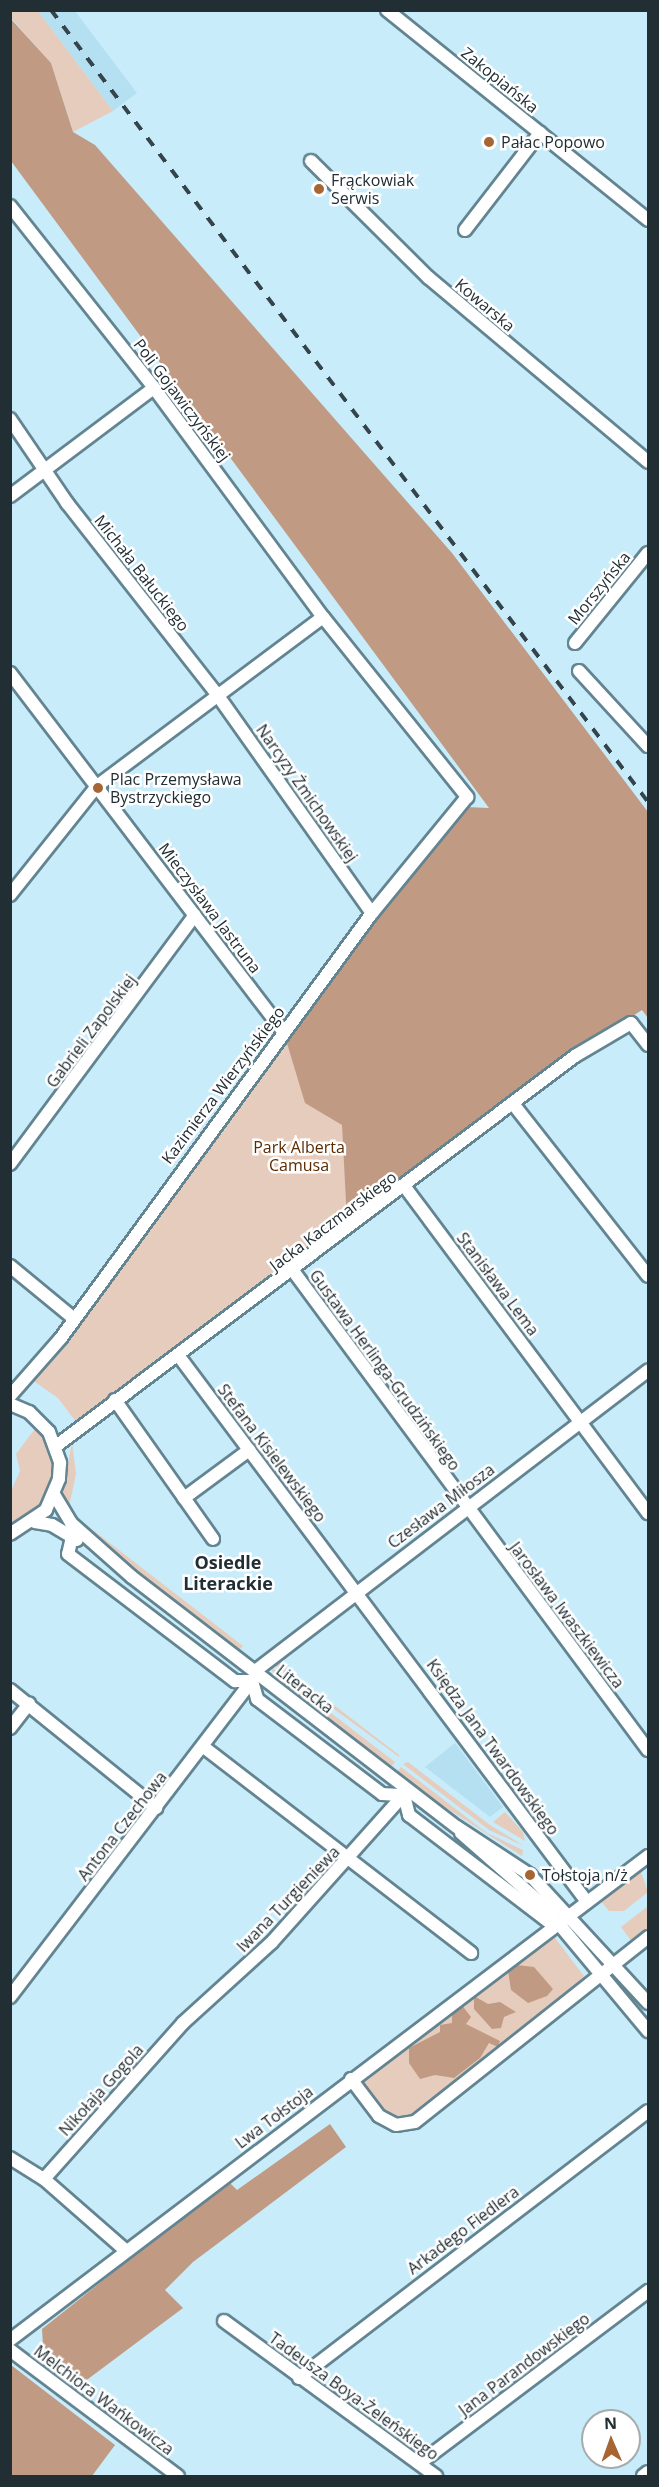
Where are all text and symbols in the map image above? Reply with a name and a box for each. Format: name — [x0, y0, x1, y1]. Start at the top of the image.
street label: Zakopiańska — [458, 43, 542, 117]
place label: Pałac Popowo — [501, 132, 605, 152]
marker: Pałac Popowo — [482, 135, 496, 149]
place label: Frąckowiak Serwis — [331, 170, 414, 208]
marker: Frąckowiak Serwis — [312, 182, 326, 196]
street label: Kowarska — [451, 274, 519, 336]
street label: Poli Gojawiczyńskiej — [130, 335, 234, 465]
street label: Michała Bałuckiego — [91, 511, 193, 635]
street label: Morszyńska — [564, 548, 634, 628]
street label: Narcyzy Żmichowskiej — [252, 721, 362, 865]
place label: Plac Przemysława Bystrzyckiego — [110, 769, 242, 807]
marker: Plac Przemysława Bystrzyckiego — [91, 781, 105, 795]
street label: Mieczysława Jastruna — [155, 839, 265, 977]
street label: Gabrieli Zapolskiej — [42, 971, 140, 1091]
street label: Kazimierza Wierzyńskiego — [158, 1002, 288, 1168]
park label: Park Alberta Camusa — [253, 1137, 345, 1175]
street label: Jacka Kaczmarskiego — [266, 1167, 400, 1275]
street label: Stanisława Lema — [453, 1229, 543, 1339]
street label: Gustawa Herlinga-Grudzińskiego — [306, 1266, 464, 1474]
street label: Stefana Kisielewskiego — [214, 1380, 330, 1526]
street label: Czesława Miłosza — [384, 1460, 498, 1552]
street label: Jarosława Iwaszkiewicza — [506, 1538, 628, 1692]
district label: Osiedle Literackie — [183, 1552, 273, 1594]
street label: Księdza Jana Twardowskiego — [423, 1655, 563, 1839]
street label: Literacka — [273, 1661, 337, 1717]
street label: Antona Czechowa — [73, 1768, 171, 1884]
street label: Iwana Turgieniewa — [233, 1842, 343, 1956]
place label: Tołstoja n/ż — [542, 1865, 628, 1885]
marker: Tołstoja n/ż — [523, 1868, 537, 1882]
street label: Nikołaja Gogola — [55, 2040, 147, 2140]
street label: Lwa Tołstoja — [231, 2082, 317, 2152]
street label: Arkadego Fiedlera — [403, 2182, 523, 2278]
street label: Jana Parandowskiego — [455, 2308, 593, 2420]
street label: Tadeusza Boya-Żeleńskiego — [266, 2328, 442, 2464]
street label: Melchiora Wańkowicza — [30, 2341, 178, 2459]
north arrow — [581, 2409, 641, 2469]
text: N — [604, 2412, 617, 2434]

